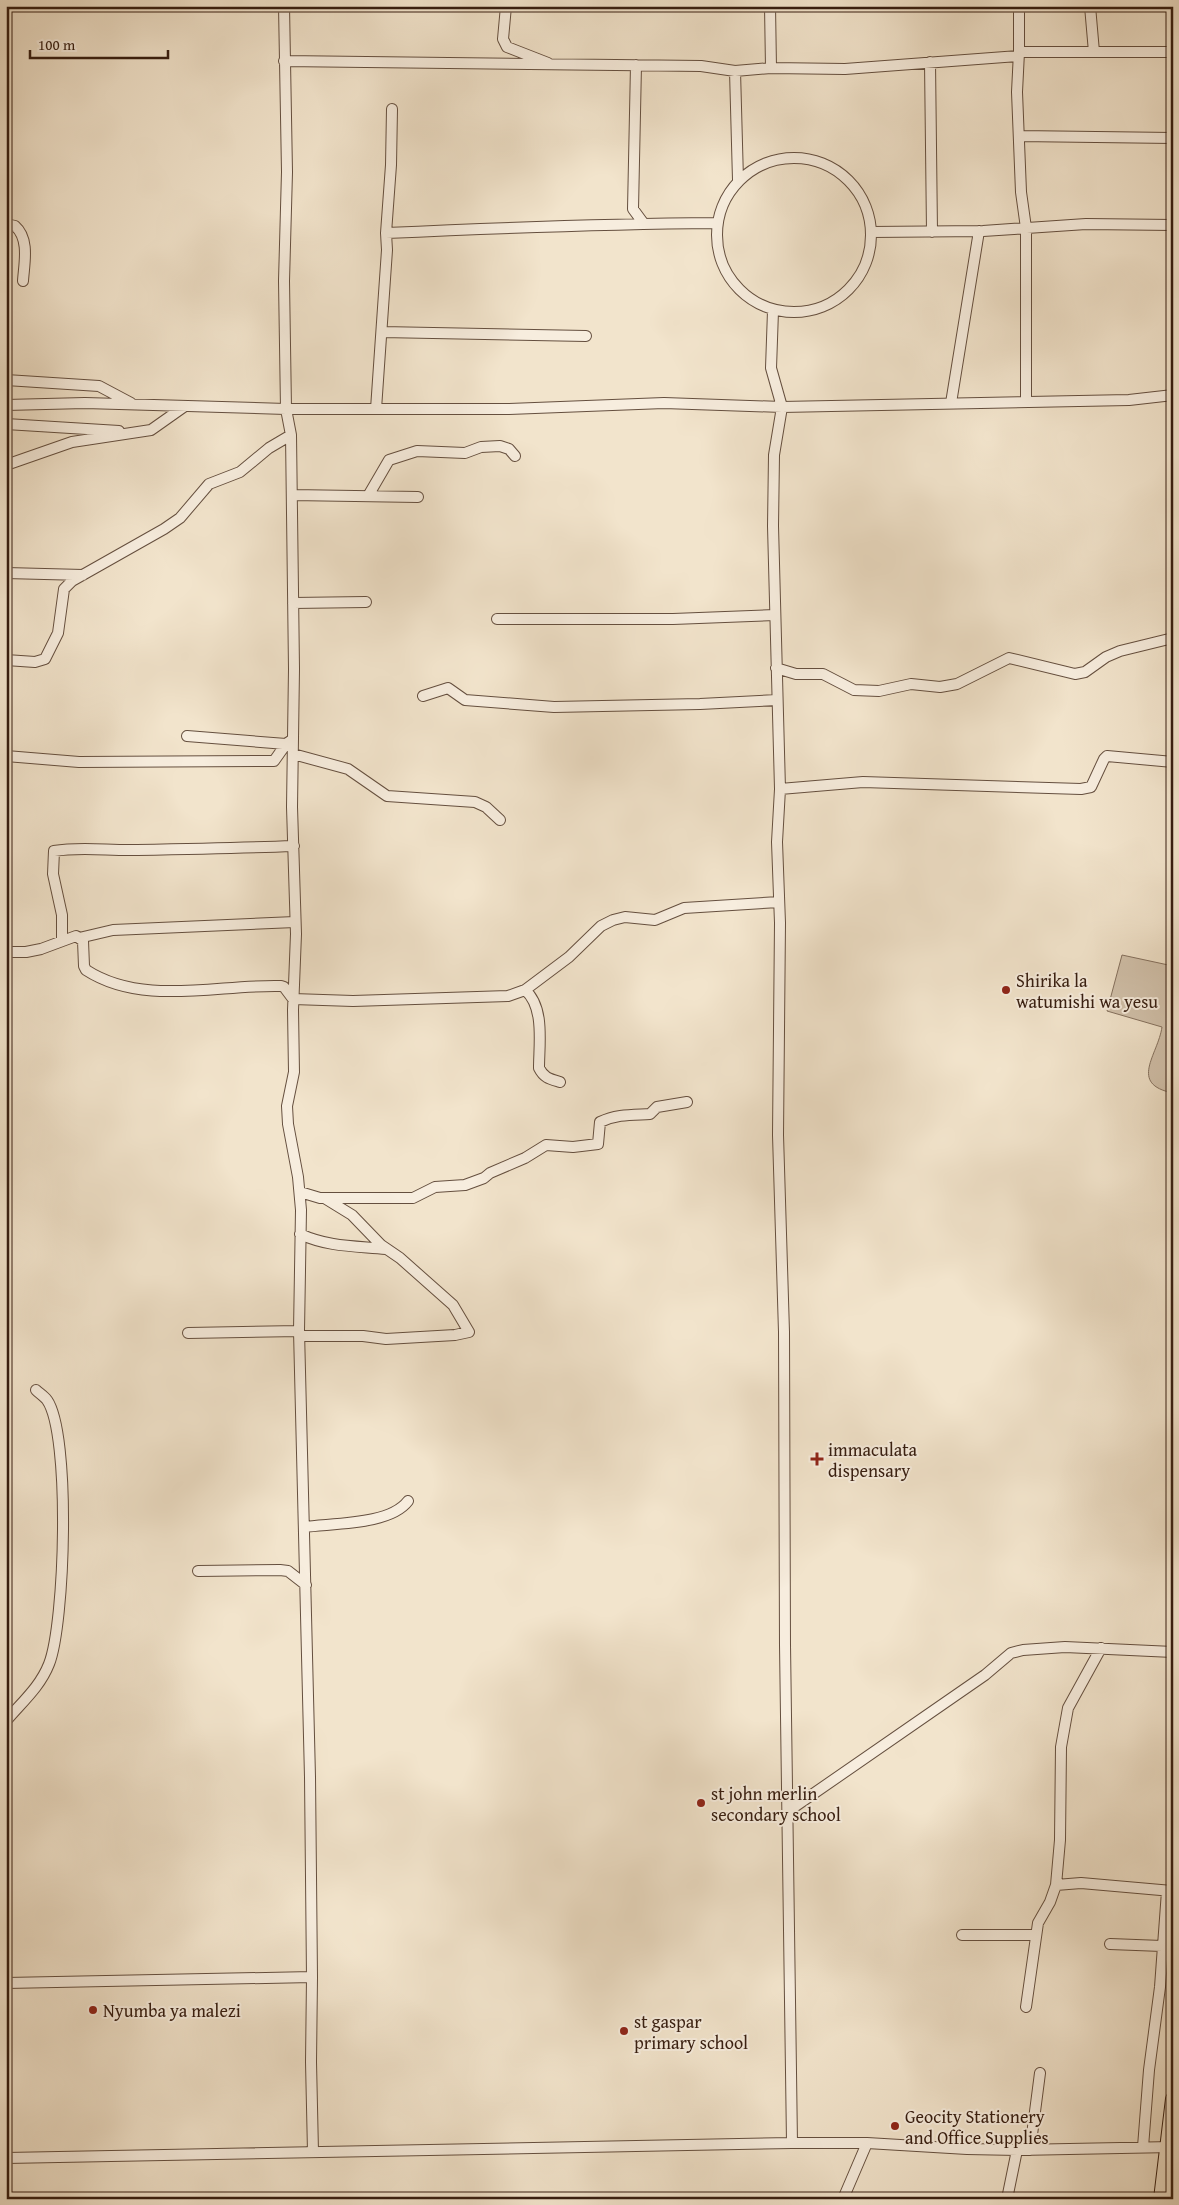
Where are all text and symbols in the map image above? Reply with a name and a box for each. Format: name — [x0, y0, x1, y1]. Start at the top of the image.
scale bar — [30, 28, 168, 60]
text: 100 m — [38, 34, 76, 55]
place label: Shirika la watumishi wa yesu — [1016, 967, 1158, 1015]
marker: Shirika la watumishi wa yesu — [1000, 984, 1012, 996]
place label: immaculata dispensary — [828, 1436, 918, 1484]
marker: immaculata dispensary — [810, 1452, 824, 1466]
place label: st john merlin secondary school — [711, 1780, 841, 1828]
marker: st john merlin secondary school — [695, 1797, 707, 1809]
place label: Nyumba ya malezi — [103, 1997, 241, 2024]
marker: Nyumba ya malezi — [87, 2004, 99, 2016]
place label: st gaspar primary school — [634, 2008, 748, 2056]
marker: st gaspar primary school — [618, 2025, 630, 2037]
place label: Geocity Stationery and Office Supplies — [905, 2103, 1049, 2151]
marker: Geocity Stationery and Office Supplies — [889, 2120, 901, 2132]

